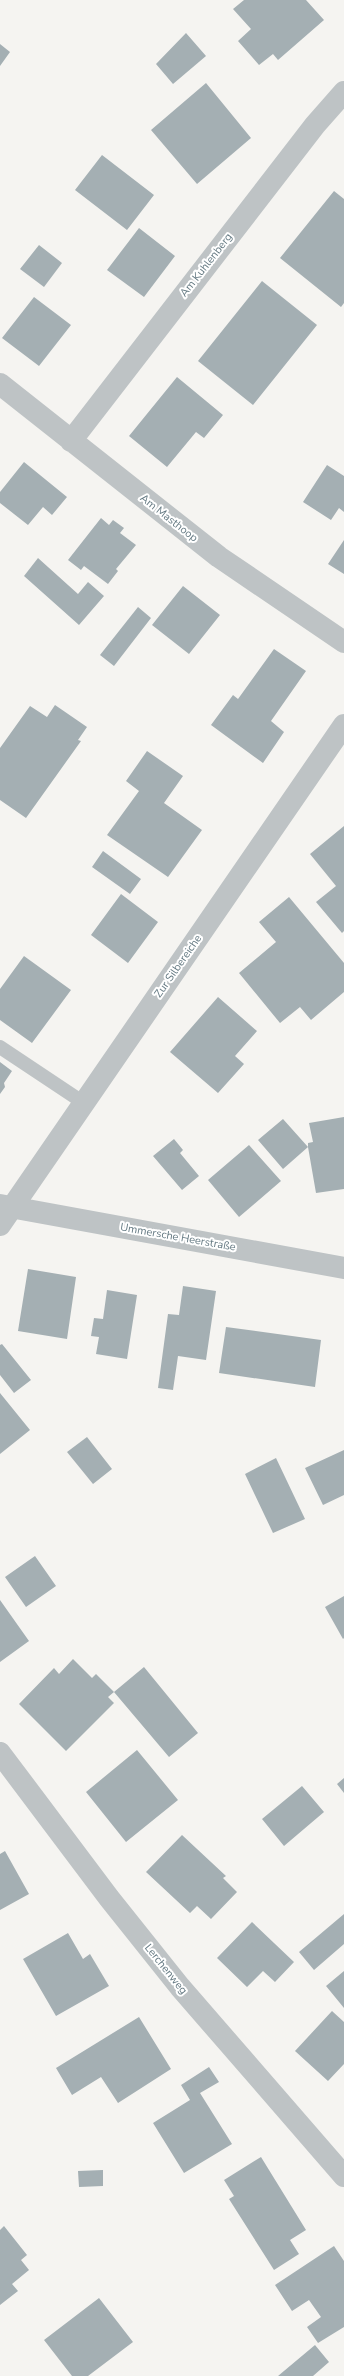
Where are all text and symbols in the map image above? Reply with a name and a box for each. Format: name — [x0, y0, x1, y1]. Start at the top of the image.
street label: Am Kuhlenberg — [176, 230, 236, 300]
street label: Am Masthoop — [137, 491, 201, 545]
street label: Zur Silbereiche — [151, 931, 205, 1000]
street label: Ummersche Heerstraße — [119, 1219, 237, 1255]
street label: Lerchenweg — [141, 1941, 191, 1997]

